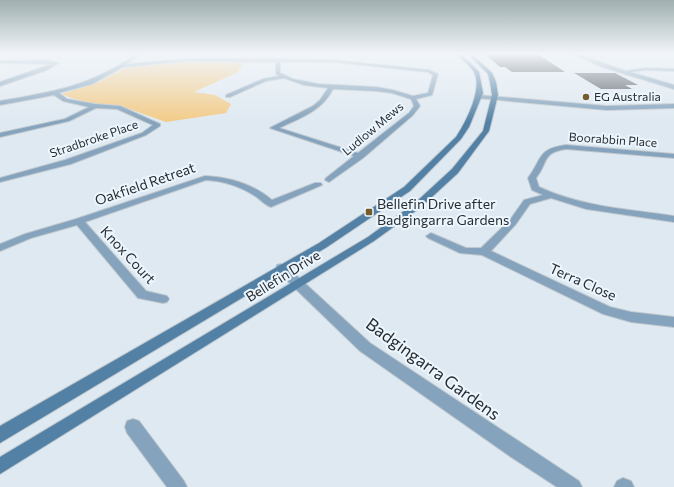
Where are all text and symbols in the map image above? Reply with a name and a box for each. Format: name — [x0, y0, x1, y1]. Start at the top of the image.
place label: EG Australia — [594, 89, 661, 103]
marker: EG Australia — [581, 92, 591, 102]
street label: Ludlow Mews — [339, 99, 406, 158]
street label: Stradbroke Place — [48, 116, 140, 160]
street label: Boorabbin Place — [568, 129, 658, 149]
street label: Oakfield Retreat — [92, 158, 197, 209]
place label: Bellefin Drive after Badgingarra Gardens — [377, 195, 509, 228]
marker: Bellefin Drive after Badgingarra Gardens — [364, 207, 374, 217]
street label: Knox Court — [97, 222, 160, 287]
street label: Bellefin Drive — [242, 246, 323, 305]
street label: Terra Close — [547, 259, 619, 304]
street label: Badgingarra Gardens — [362, 313, 504, 424]

